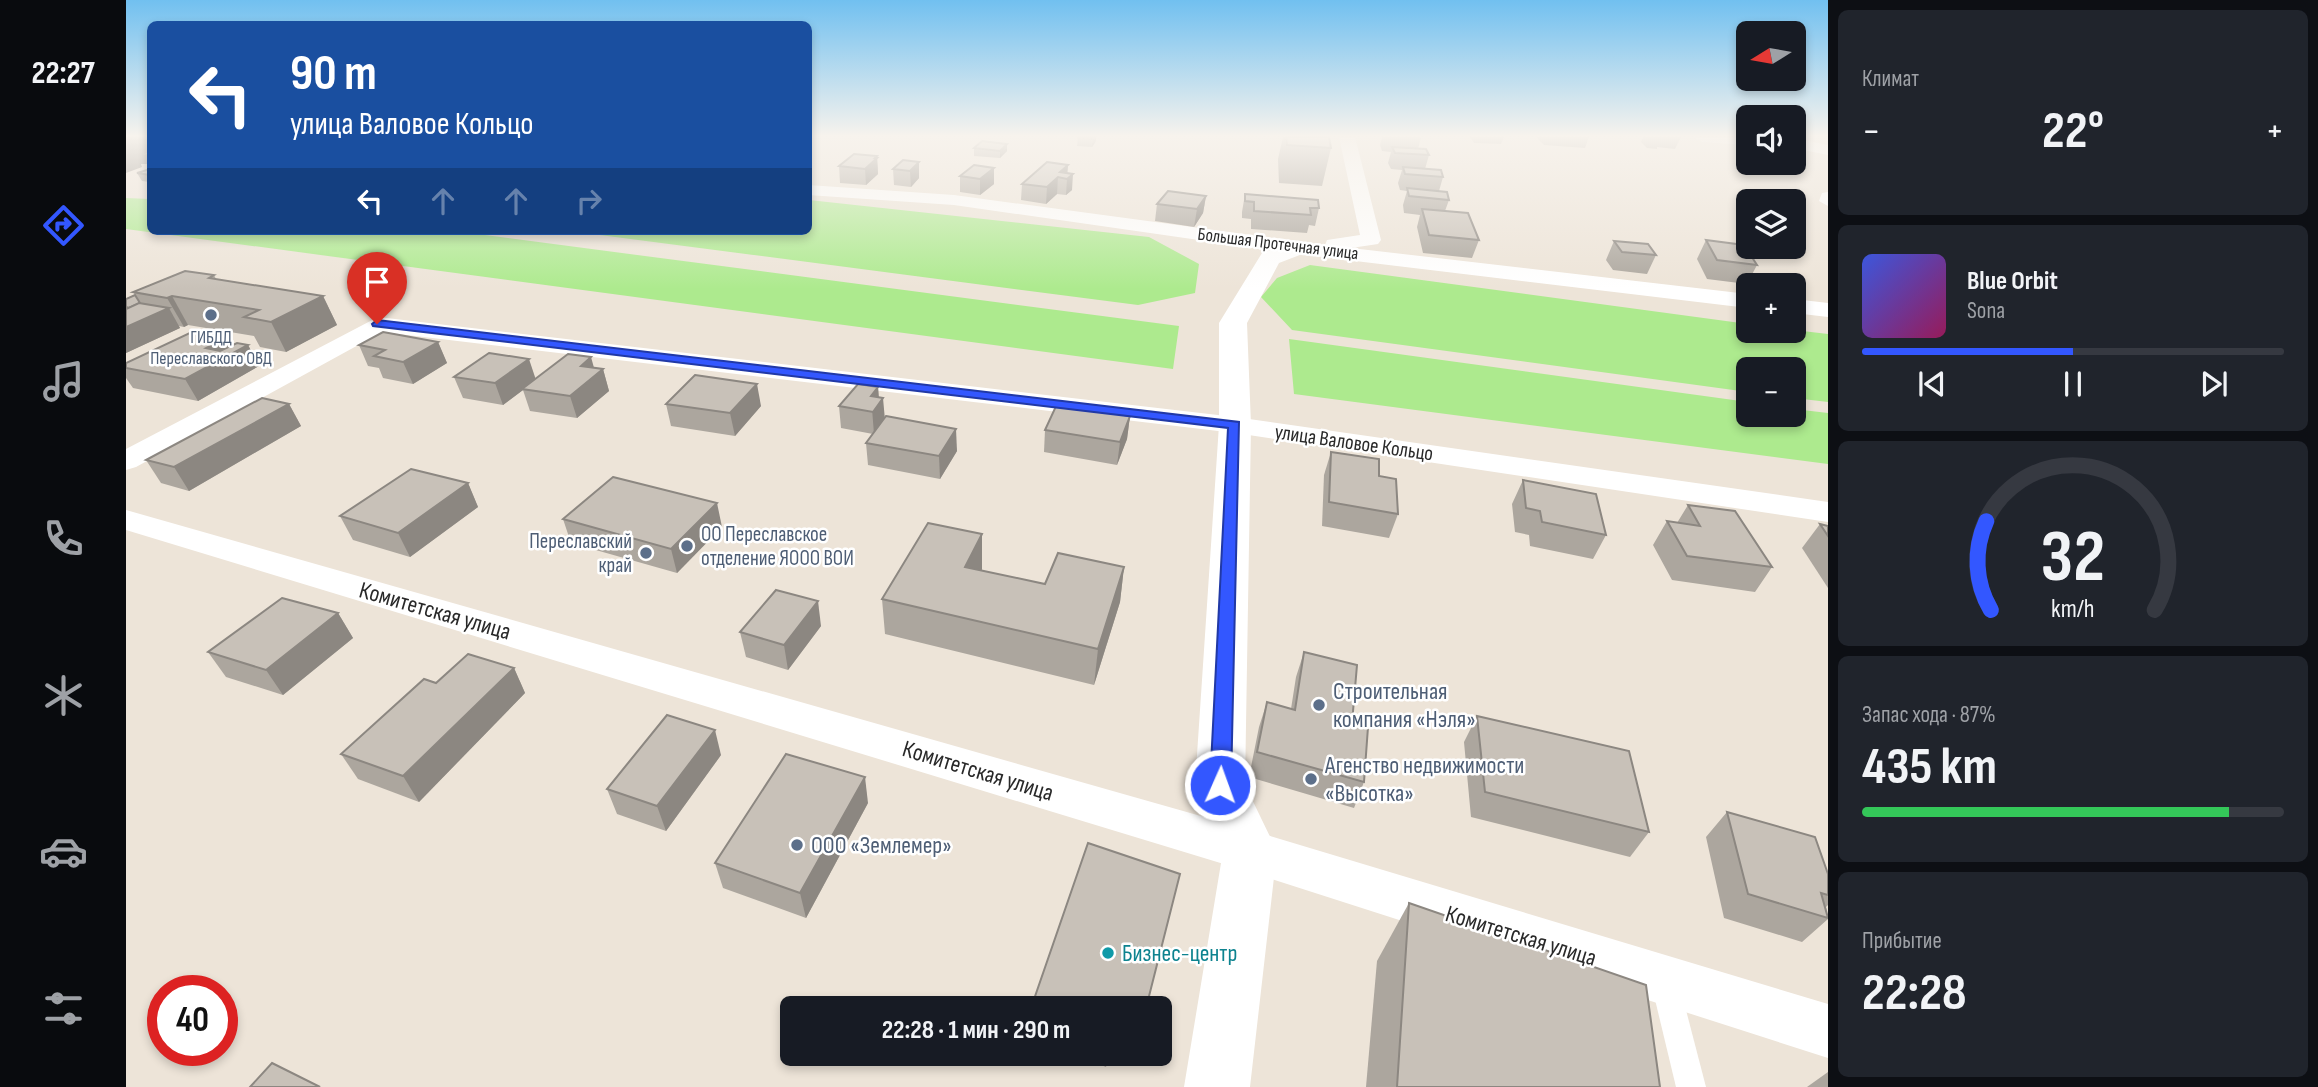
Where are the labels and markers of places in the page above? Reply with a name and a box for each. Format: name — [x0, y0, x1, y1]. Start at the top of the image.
pin — [347, 252, 407, 324]
marker: ГИБДД Переславского ОВД — [203, 307, 219, 323]
place label: ГИБДД Переславского ОВД — [150, 327, 272, 369]
place label: ОО Переславское отделение ЯООО ВОИ — [701, 522, 854, 571]
place label: Переславский край — [529, 529, 632, 578]
marker: ОО Переславское отделение ЯООО ВОИ — [679, 538, 695, 554]
marker: Переславский край — [638, 545, 654, 561]
place label: Строительная компания «Нэля» — [1333, 677, 1476, 734]
marker: Строительная компания «Нэля» — [1311, 697, 1327, 713]
place label: Агенство недвижимости «Высотка» — [1324, 751, 1524, 808]
marker: Агенство недвижимости «Высотка» — [1303, 771, 1319, 787]
place label: ООО «Землемер» — [811, 831, 952, 860]
marker: ООО «Землемер» — [789, 837, 805, 853]
place label: Бизнес-центр — [1122, 939, 1237, 968]
marker: Бизнес-центр — [1100, 945, 1116, 961]

